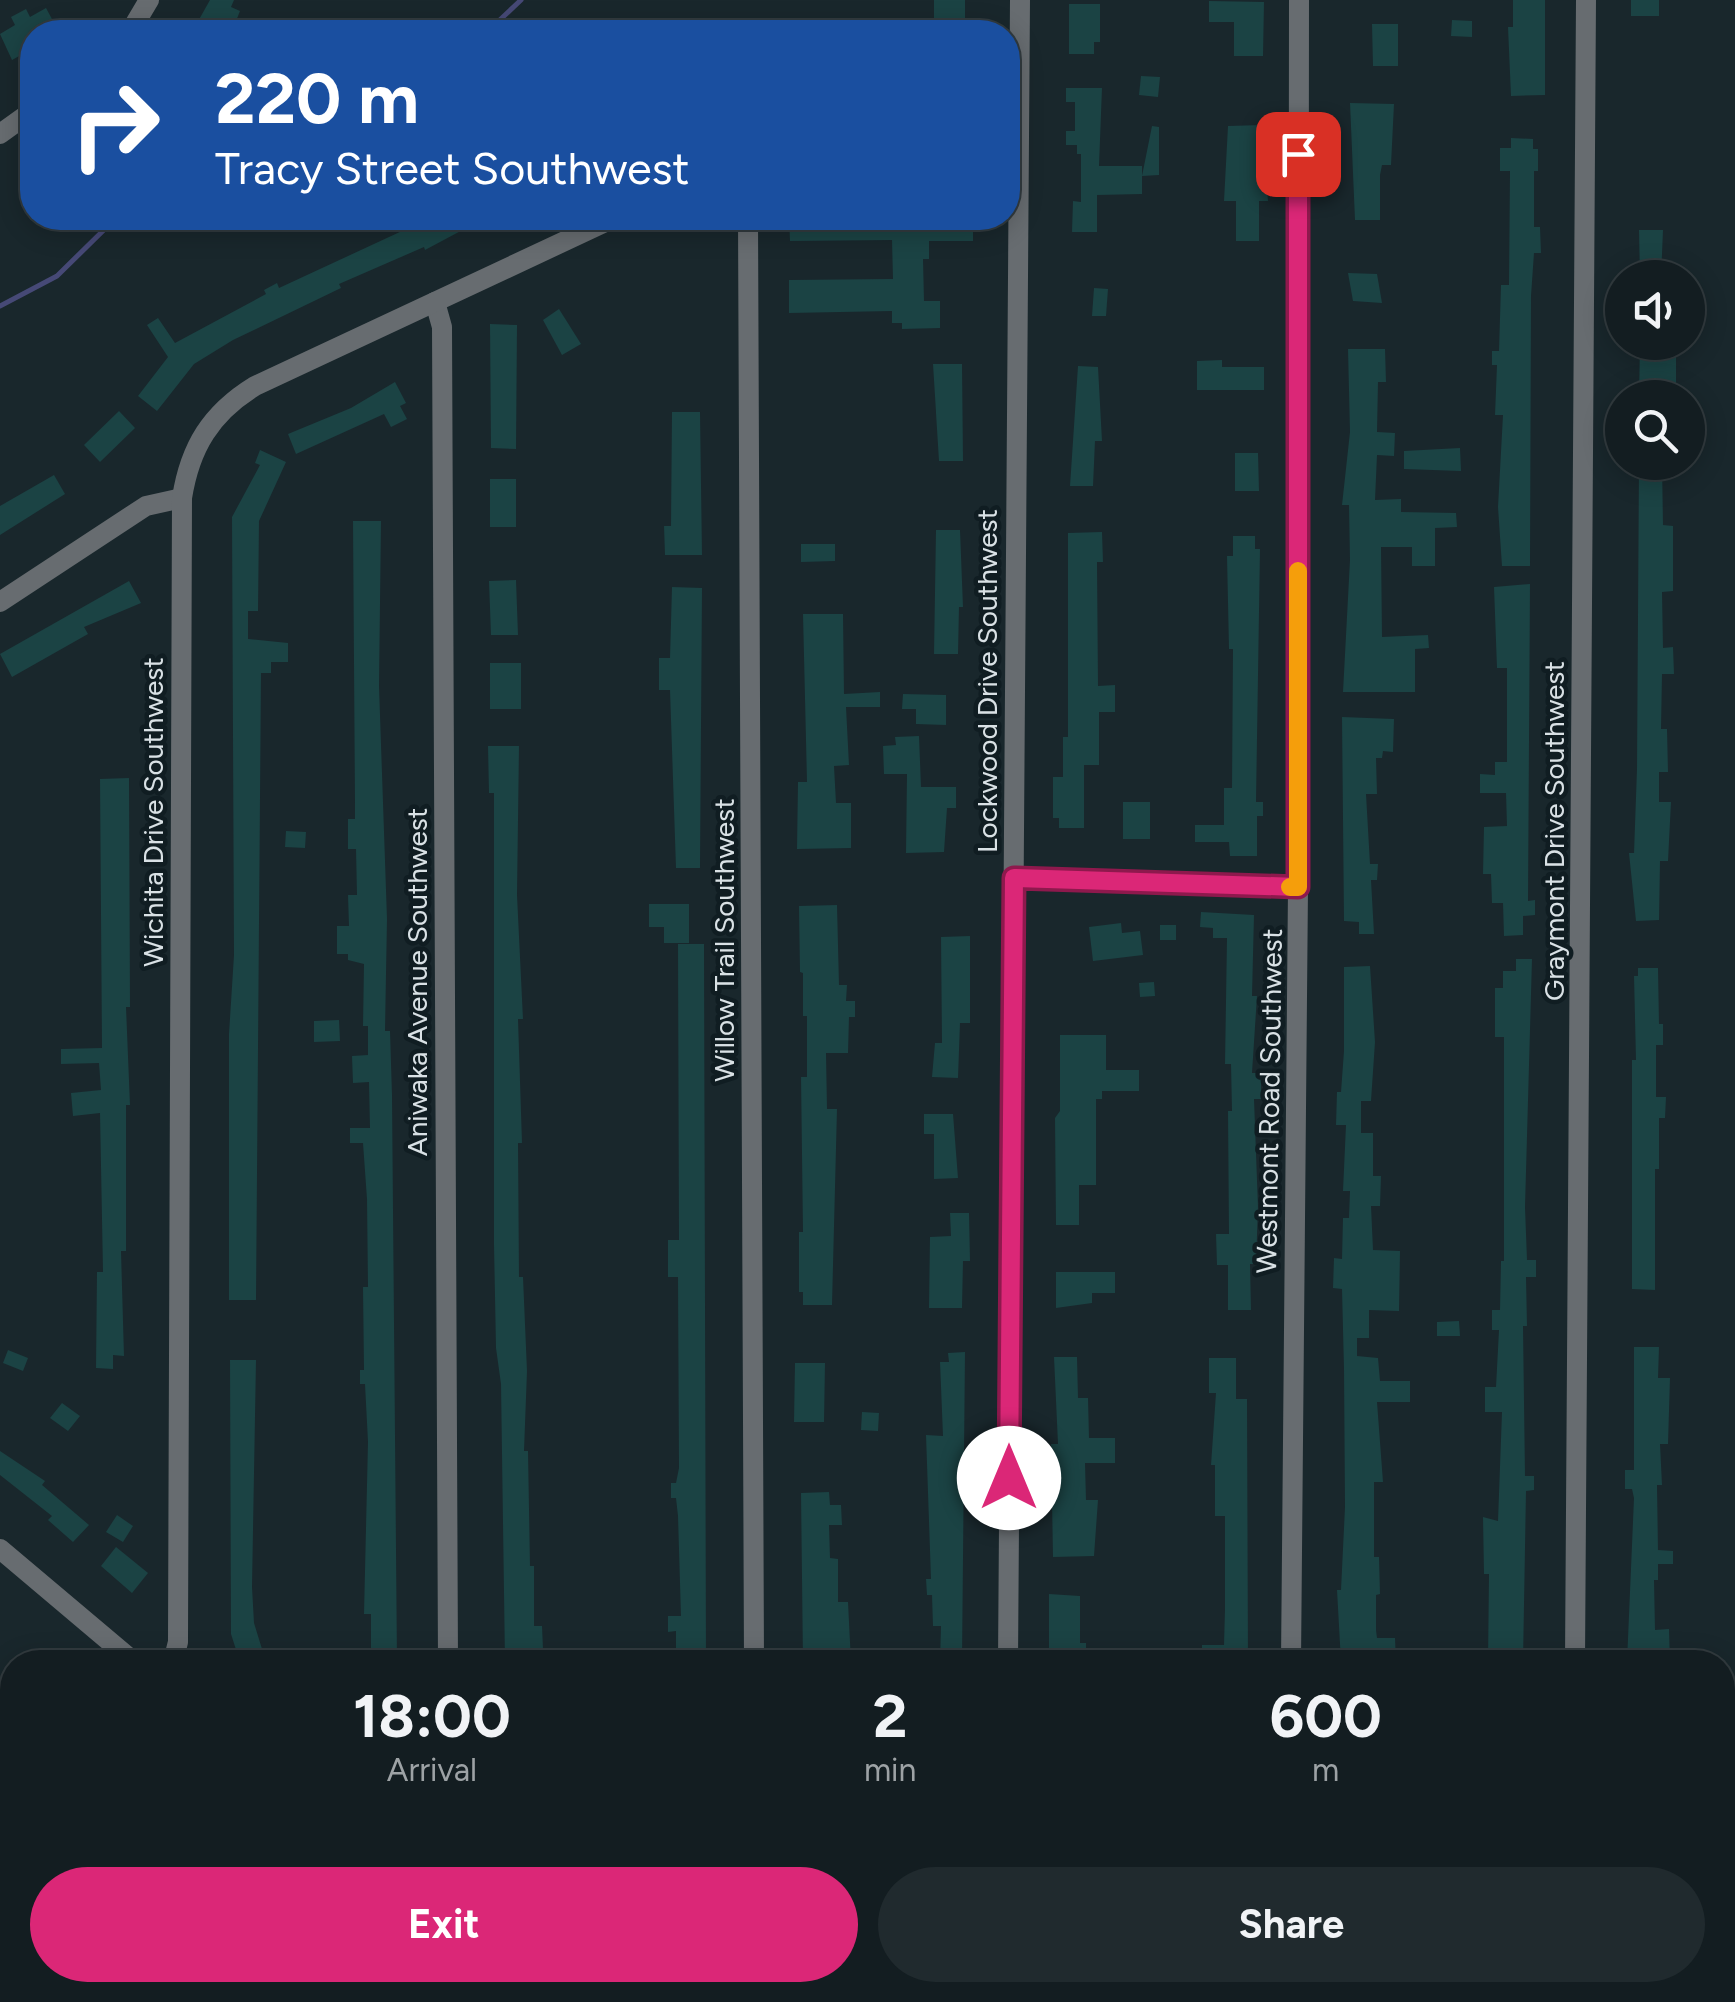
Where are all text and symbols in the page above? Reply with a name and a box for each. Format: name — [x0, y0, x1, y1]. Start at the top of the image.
text: 220 m — [215, 56, 419, 141]
icon: right — [50, 60, 180, 190]
pin — [1256, 112, 1341, 197]
icon: arrive — [1271, 127, 1326, 182]
text: Tracy Street Southwest — [215, 141, 689, 195]
map controls — [1605, 260, 1705, 480]
button: sound — [1605, 260, 1705, 360]
button: search — [1605, 380, 1705, 480]
street label: Lockwood Drive Southwest — [970, 509, 1004, 853]
street label: Wichita Drive Southwest — [136, 657, 170, 967]
street label: Graymont Drive Southwest — [1537, 661, 1571, 1001]
street label: Willow Trail Southwest — [707, 798, 741, 1082]
street label: Aniwaka Avenue Southwest — [400, 808, 434, 1156]
street label: Westmont Road Southwest — [1249, 928, 1289, 1274]
position arrow — [957, 1426, 1061, 1530]
text: 18:00 — [353, 1680, 511, 1752]
text: 2 — [873, 1680, 908, 1752]
text: 600 — [1269, 1680, 1382, 1752]
text: Arrival — [387, 1751, 477, 1789]
text: min — [864, 1751, 916, 1789]
text: m — [1312, 1751, 1339, 1789]
button: Exit — [30, 1867, 858, 1982]
button: Share — [878, 1867, 1705, 1982]

